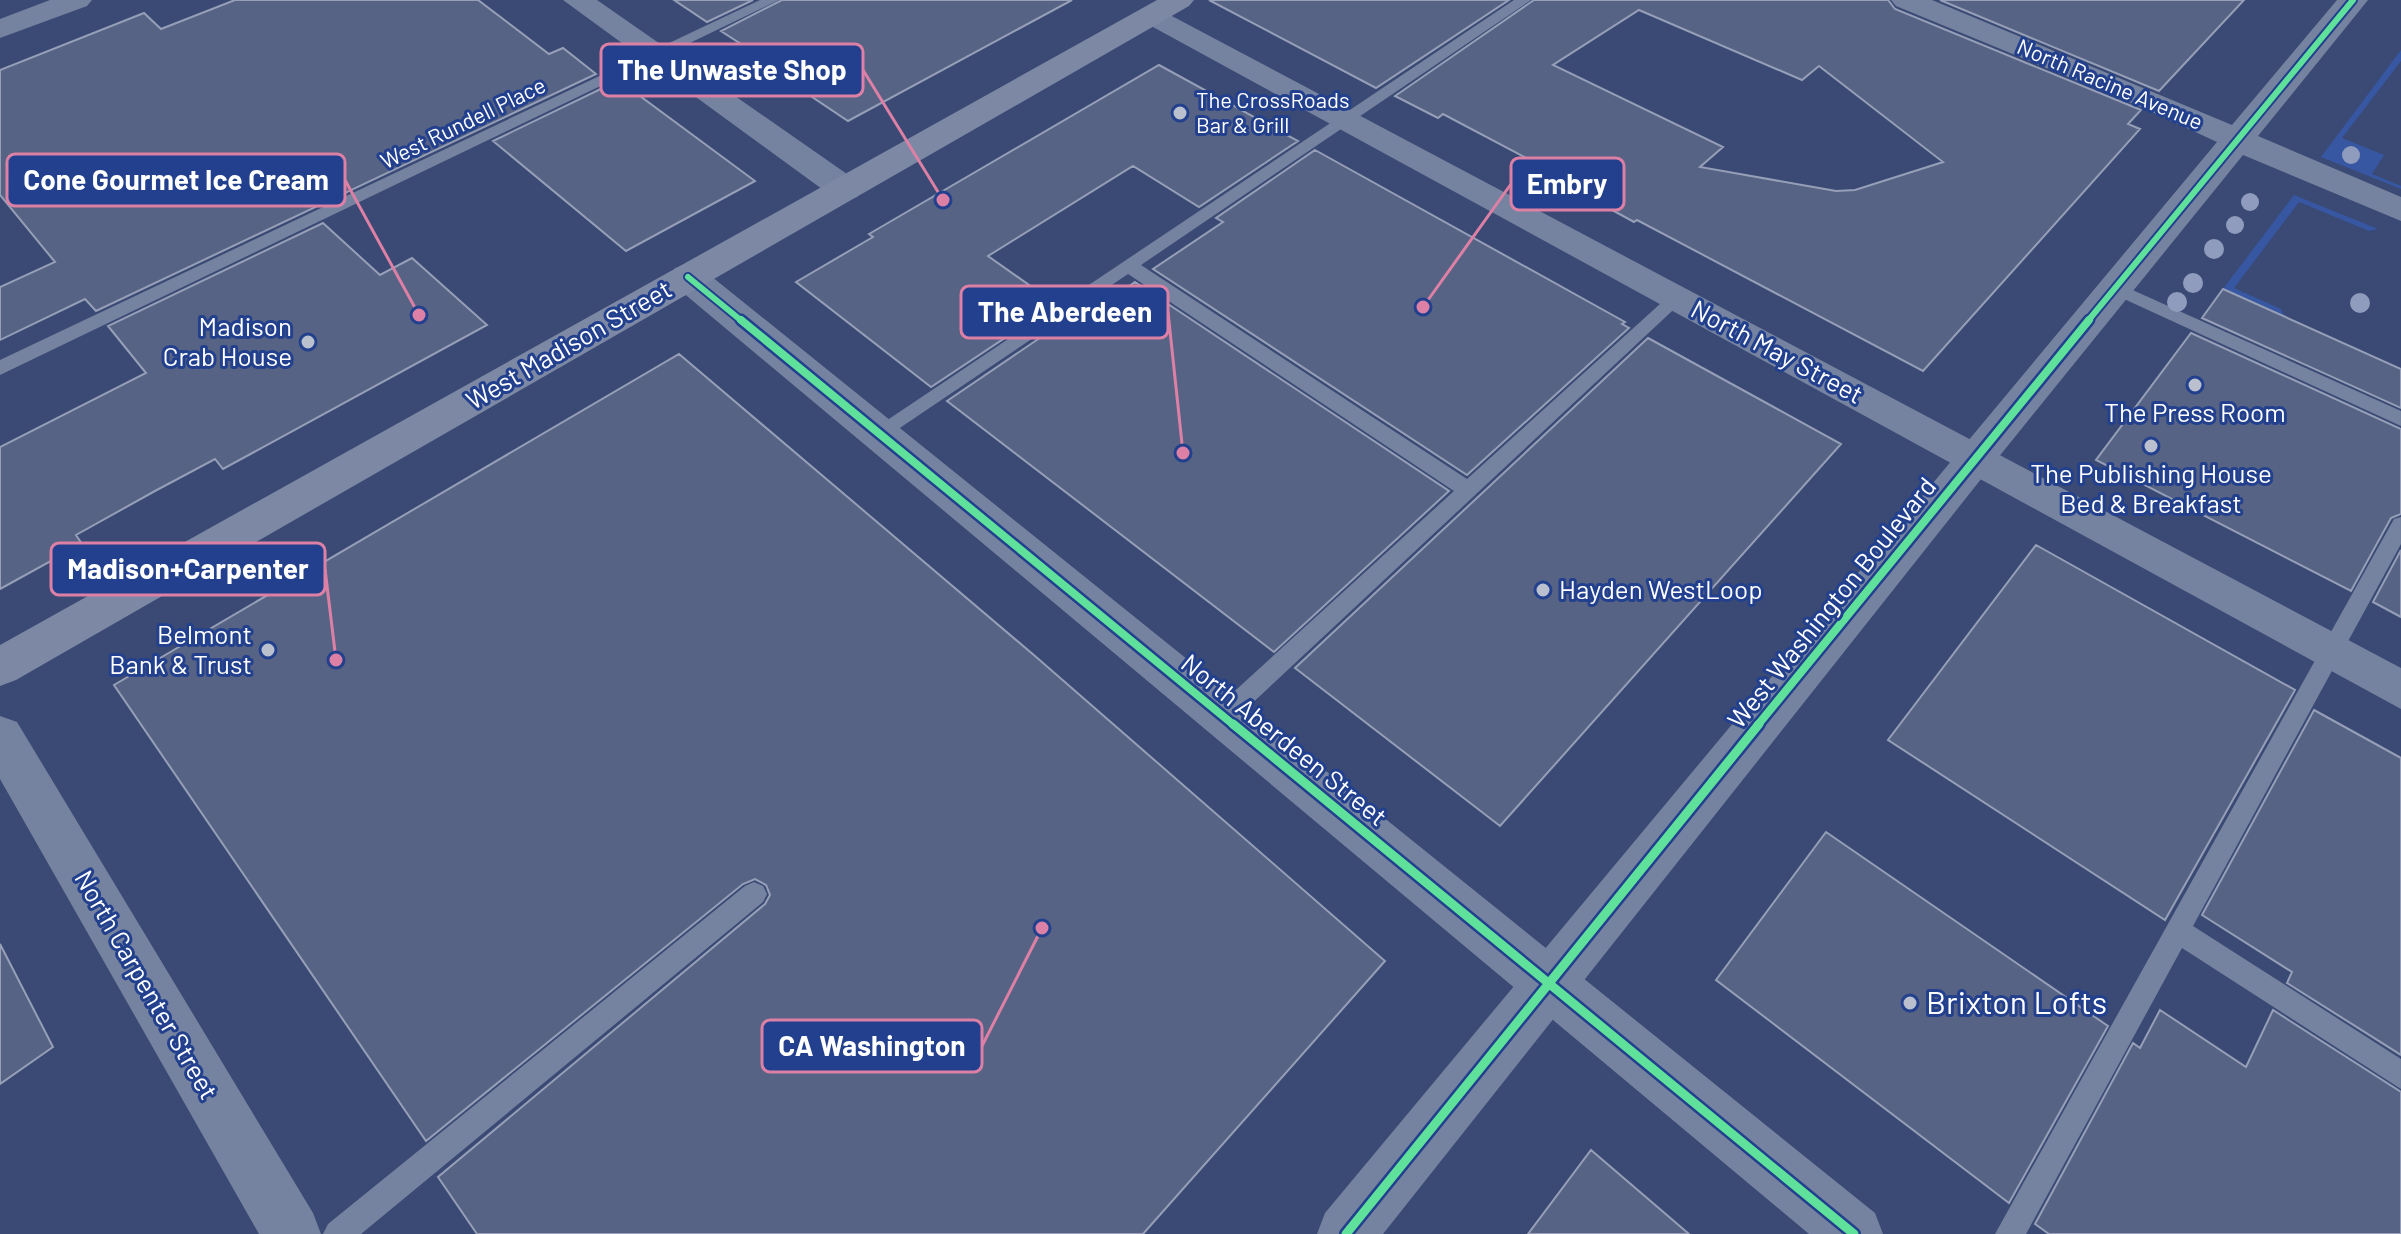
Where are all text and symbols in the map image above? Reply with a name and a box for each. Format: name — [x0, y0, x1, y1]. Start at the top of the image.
street label: North Racine Avenue — [2014, 32, 2207, 134]
callout: The Unwaste Shop — [601, 44, 863, 96]
text: The Unwaste Shop — [617, 52, 847, 86]
street label: West Rundell Place — [376, 71, 549, 173]
place label: The CrossRoads Bar & Grill — [1196, 86, 1350, 137]
marker: The CrossRoads Bar & Grill — [1171, 104, 1189, 122]
callout: Cone Gourmet Ice Cream — [7, 154, 345, 206]
callout: Embry — [1511, 158, 1624, 210]
text: Cone Gourmet Ice Cream — [23, 162, 329, 196]
text: Embry — [1527, 166, 1607, 200]
street label: West Madison Street — [460, 272, 676, 415]
callout: The Aberdeen — [961, 286, 1168, 338]
street label: North May Street — [1686, 292, 1869, 409]
text: The Aberdeen — [978, 294, 1152, 328]
place label: Madison Crab House — [163, 310, 292, 371]
marker: Madison Crab House — [299, 333, 317, 351]
marker: The Press Room — [2186, 376, 2204, 394]
place label: The Press Room — [2104, 396, 2286, 427]
marker: The Publishing House Bed & Breakfast — [2142, 437, 2160, 455]
place label: The Publishing House Bed & Breakfast — [2030, 457, 2272, 518]
street label: West Washington Boulevard — [1720, 470, 1942, 734]
callout: Madison+Carpenter — [51, 543, 325, 595]
text: Madison+Carpenter — [67, 551, 309, 585]
place label: Hayden WestLoop — [1559, 573, 1763, 604]
marker: Hayden WestLoop — [1534, 581, 1552, 599]
place label: Belmont Bank & Trust — [109, 618, 252, 679]
marker: Belmont Bank & Trust — [259, 641, 277, 659]
street label: North Aberdeen Street — [1176, 646, 1394, 831]
street label: North Carpenter Street — [69, 864, 226, 1104]
place label: Brixton Lofts — [1926, 982, 2107, 1020]
marker: Brixton Lofts — [1901, 994, 1919, 1012]
callout: CA Washington — [762, 1020, 982, 1072]
text: CA Washington — [778, 1028, 966, 1062]

